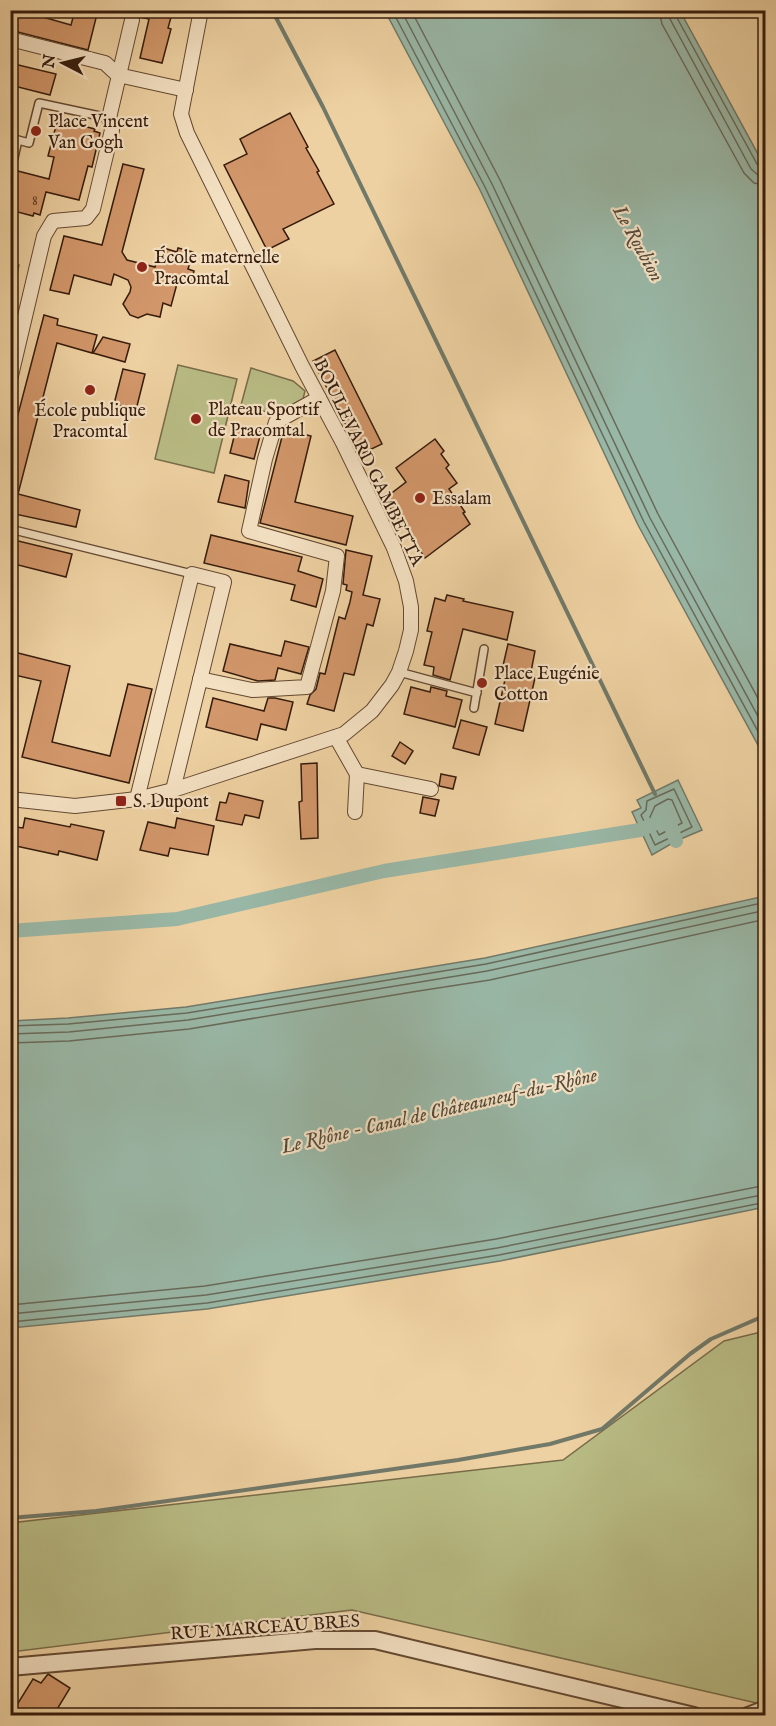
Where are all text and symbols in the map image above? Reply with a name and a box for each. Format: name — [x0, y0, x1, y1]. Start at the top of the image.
north arrow — [33, 33, 93, 93]
text: N — [39, 53, 61, 70]
place label: Place Vincent Van Gogh — [47, 111, 149, 155]
marker: Place Vincent Van Gogh — [29, 124, 43, 138]
house number: 8 — [32, 191, 38, 210]
water label: Le Roubion — [606, 200, 669, 286]
place label: École maternelle Pracomtal — [154, 245, 279, 291]
marker: École maternelle Pracomtal — [135, 260, 149, 274]
street label: BOULEVARD GAMBETTA — [307, 355, 428, 571]
marker: École publique Pracomtal — [83, 383, 97, 397]
place label: École publique Pracomtal — [34, 398, 146, 444]
place label: Plateau Sportif de Pracomtal — [208, 399, 323, 443]
marker: Plateau Sportif de Pracomtal — [189, 412, 203, 426]
place label: Essalam — [432, 488, 492, 511]
marker: Essalam — [413, 491, 427, 505]
place label: Place Eugénie Cotton — [494, 663, 599, 707]
marker: Place Eugénie Cotton — [475, 676, 489, 690]
place label: S. Dupont — [133, 791, 209, 814]
marker: S. Dupont — [114, 794, 128, 808]
water label: Le Rhône - Canal de Châteauneuf-du-Rhône — [278, 1063, 600, 1160]
street label: RUE MARCEAU BRES — [169, 1610, 361, 1647]

